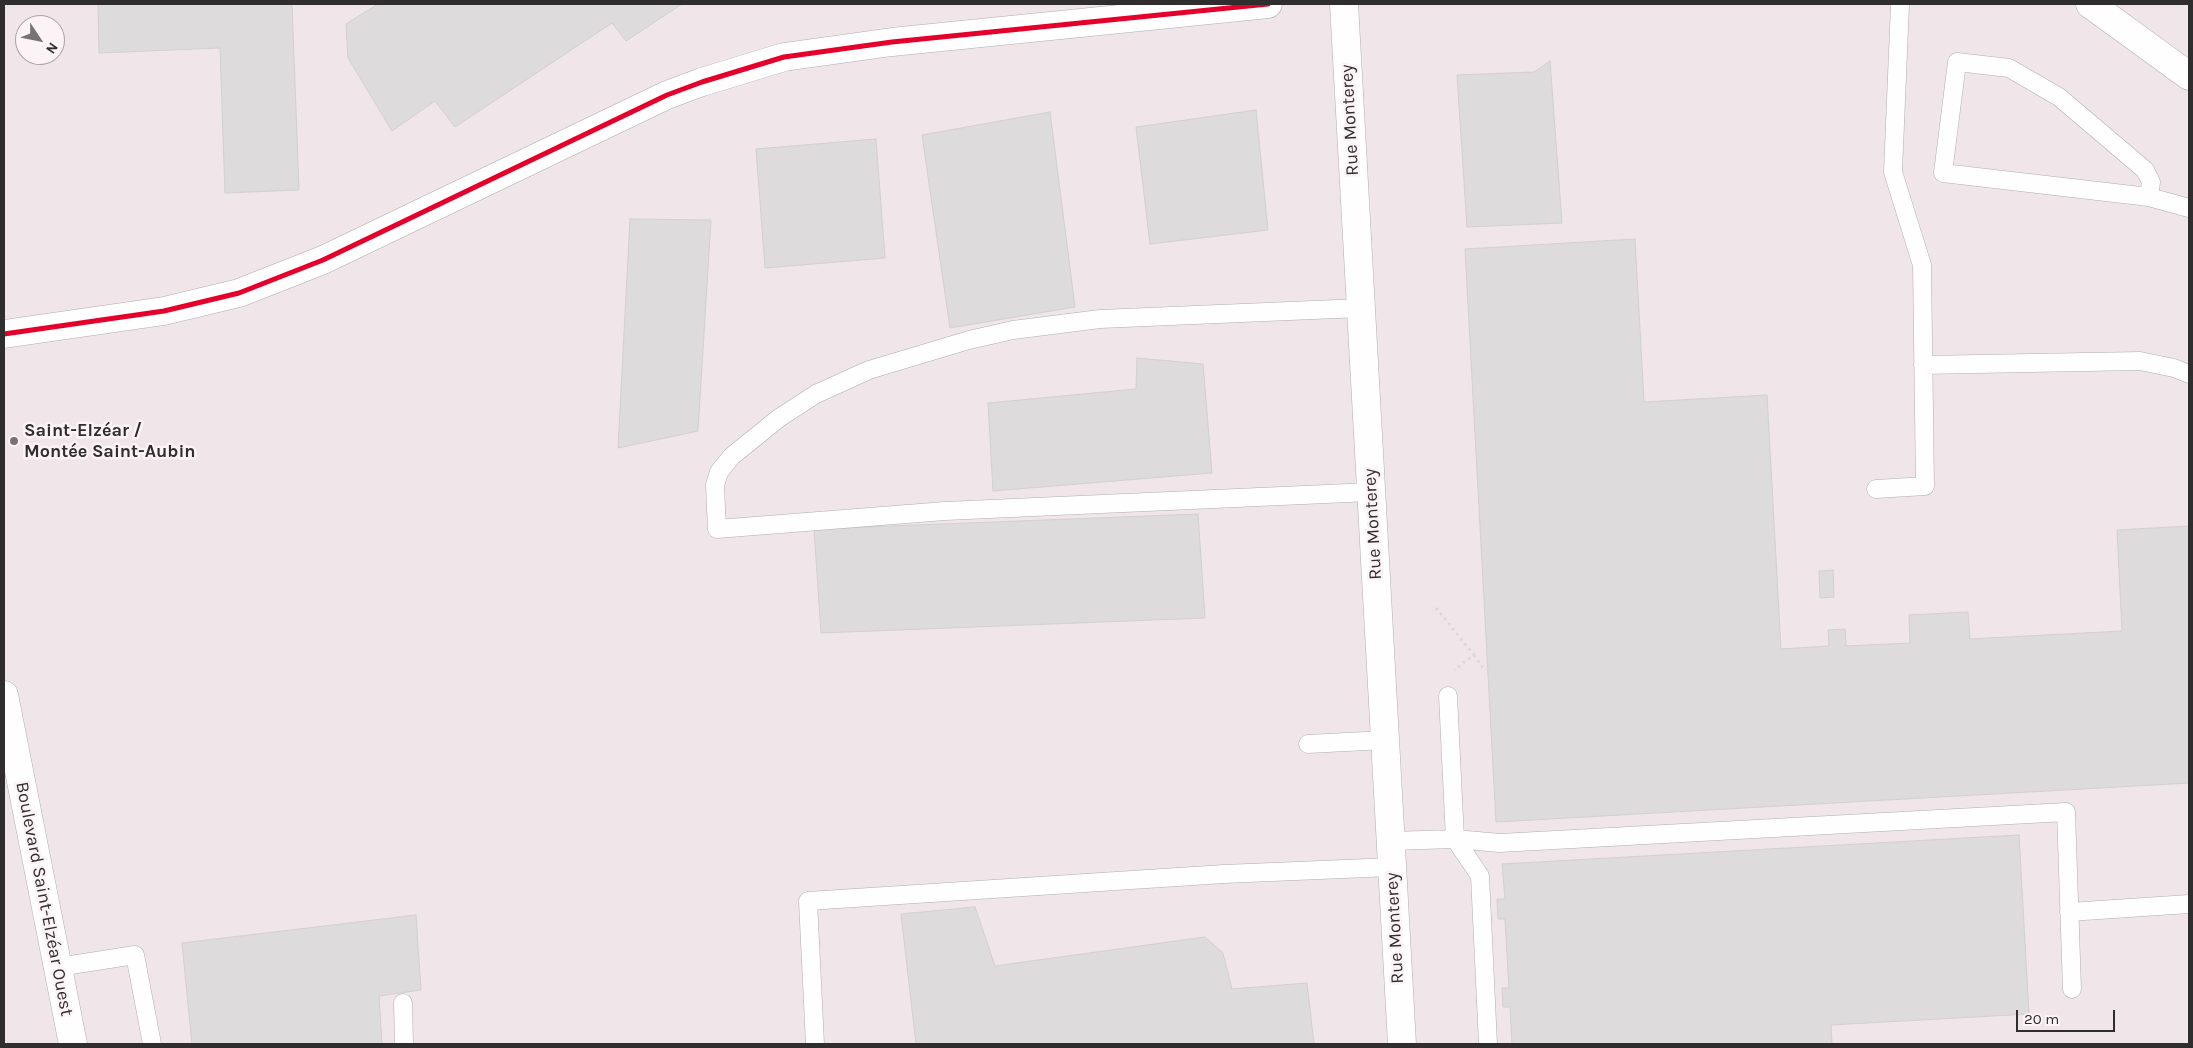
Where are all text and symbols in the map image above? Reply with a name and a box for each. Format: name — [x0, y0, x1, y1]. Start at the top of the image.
north arrow — [15, 15, 65, 65]
text: N — [42, 39, 62, 57]
street label: Rue Monterey — [1336, 64, 1364, 176]
place label: Saint-Elzéar / Montée Saint-Aubin — [24, 420, 196, 462]
marker: Saint-Elzéar / Montée Saint-Aubin — [8, 435, 20, 447]
street label: Rue Monterey — [1359, 468, 1387, 580]
street label: Boulevard Saint-Elzéar Ouest — [11, 780, 77, 1018]
street label: Rue Monterey — [1381, 872, 1409, 984]
scale bar — [2018, 1000, 2117, 1032]
text: 20 m — [2024, 1010, 2059, 1028]

